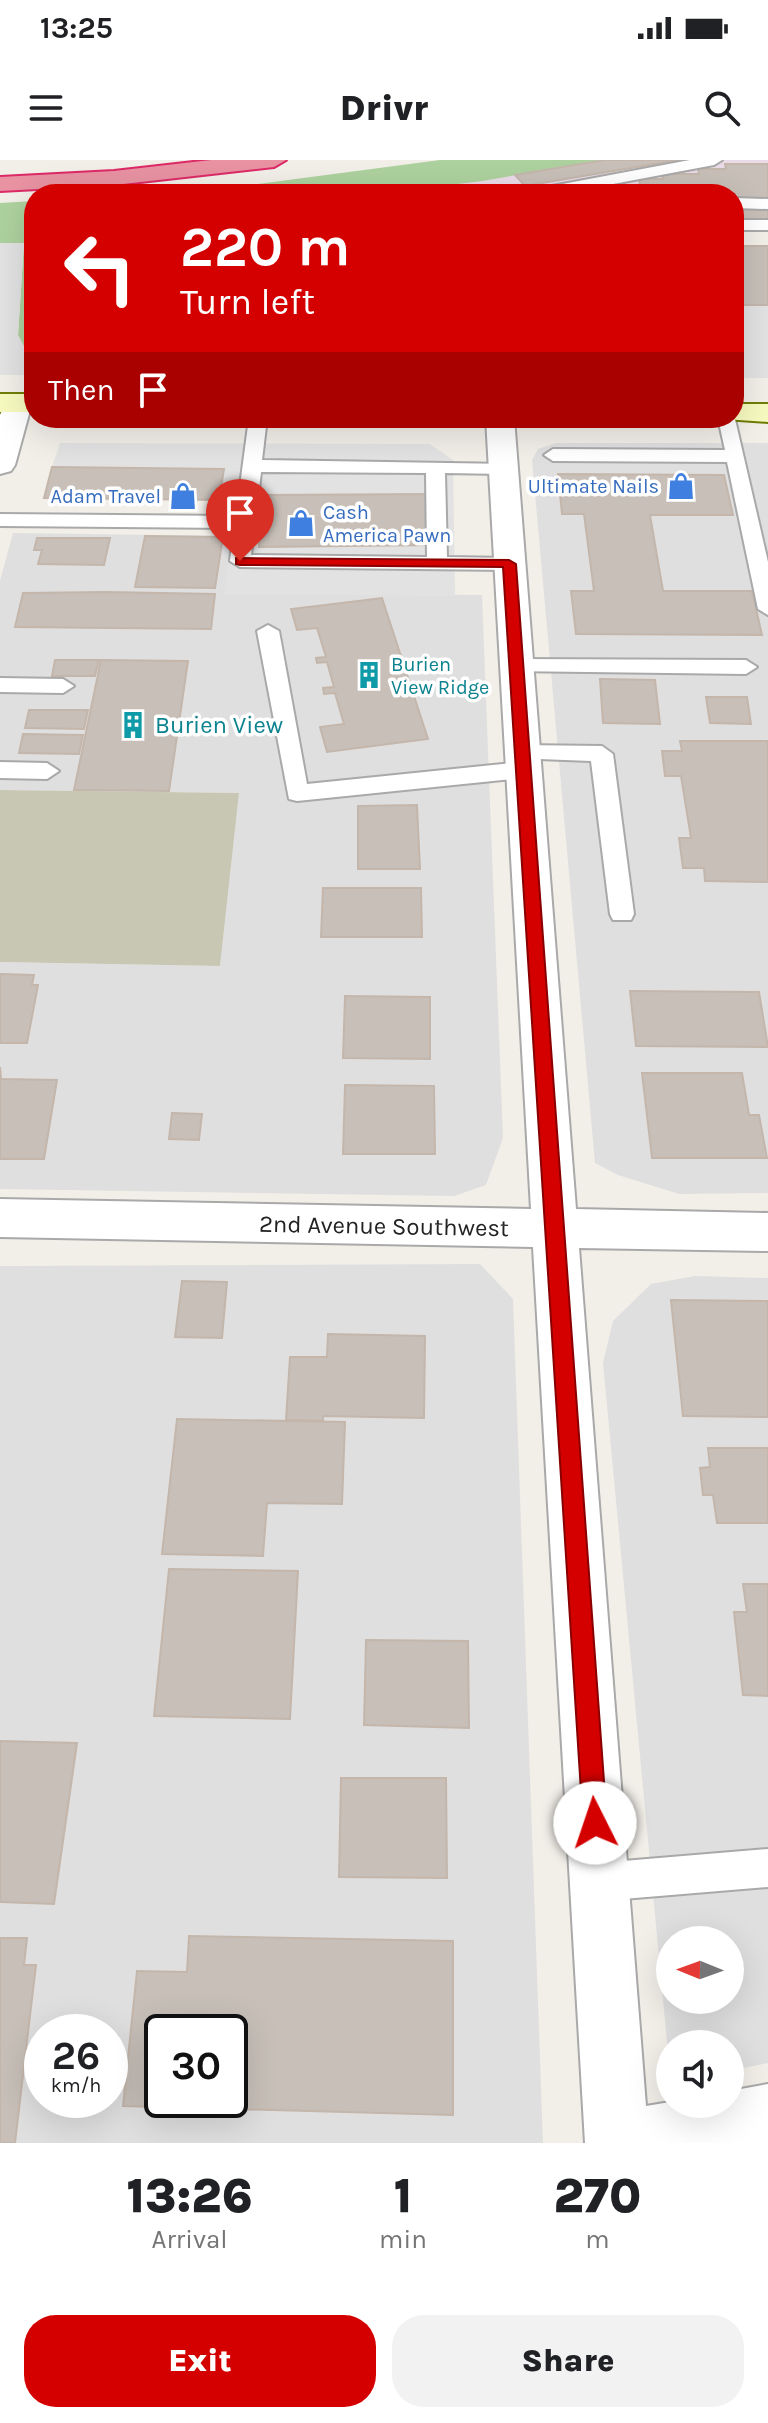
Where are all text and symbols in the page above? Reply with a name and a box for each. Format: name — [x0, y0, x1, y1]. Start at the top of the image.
text: 13:25 — [40, 10, 113, 46]
icon: menu — [24, 86, 68, 130]
icon: search — [700, 86, 744, 130]
text: Drivr — [340, 87, 428, 129]
text: 220 m — [180, 214, 351, 279]
icon: left — [48, 216, 152, 320]
text: Turn left — [180, 281, 315, 323]
icon: arrive — [131, 368, 175, 412]
text: Then — [48, 372, 115, 408]
shop icon: Ultimate Nails — [666, 471, 696, 501]
place label: Ultimate Nails — [528, 475, 659, 498]
pin — [206, 479, 274, 561]
shop icon: Adam Travel — [168, 481, 198, 511]
place label: Adam Travel — [50, 485, 161, 508]
icon: arrive — [218, 491, 262, 535]
place label: Cash America Pawn — [323, 501, 451, 547]
shop icon: Cash America Pawn — [286, 508, 316, 538]
place label: Burien View Ridge — [391, 653, 489, 699]
building icon: Burien View Ridge — [354, 660, 384, 690]
building icon: Burien View — [118, 710, 148, 740]
place label: Burien View — [155, 711, 283, 739]
street label: 2nd Avenue Southwest — [259, 1210, 509, 1242]
position arrow — [553, 1781, 637, 1865]
north arrow — [656, 1926, 744, 2014]
map controls — [656, 1926, 744, 2118]
speed limit sign: 30 — [144, 2014, 248, 2118]
button: sound — [656, 2030, 744, 2118]
text: 26 — [52, 2032, 100, 2079]
text: km/h — [51, 2074, 101, 2097]
text: 13:26 — [127, 2168, 253, 2224]
text: 1 — [394, 2168, 412, 2224]
text: 270 — [553, 2168, 641, 2224]
text: Arrival — [151, 2224, 228, 2255]
text: min — [379, 2224, 427, 2255]
text: m — [585, 2224, 610, 2255]
button: Exit — [24, 2315, 376, 2407]
button: Share — [392, 2315, 744, 2407]

